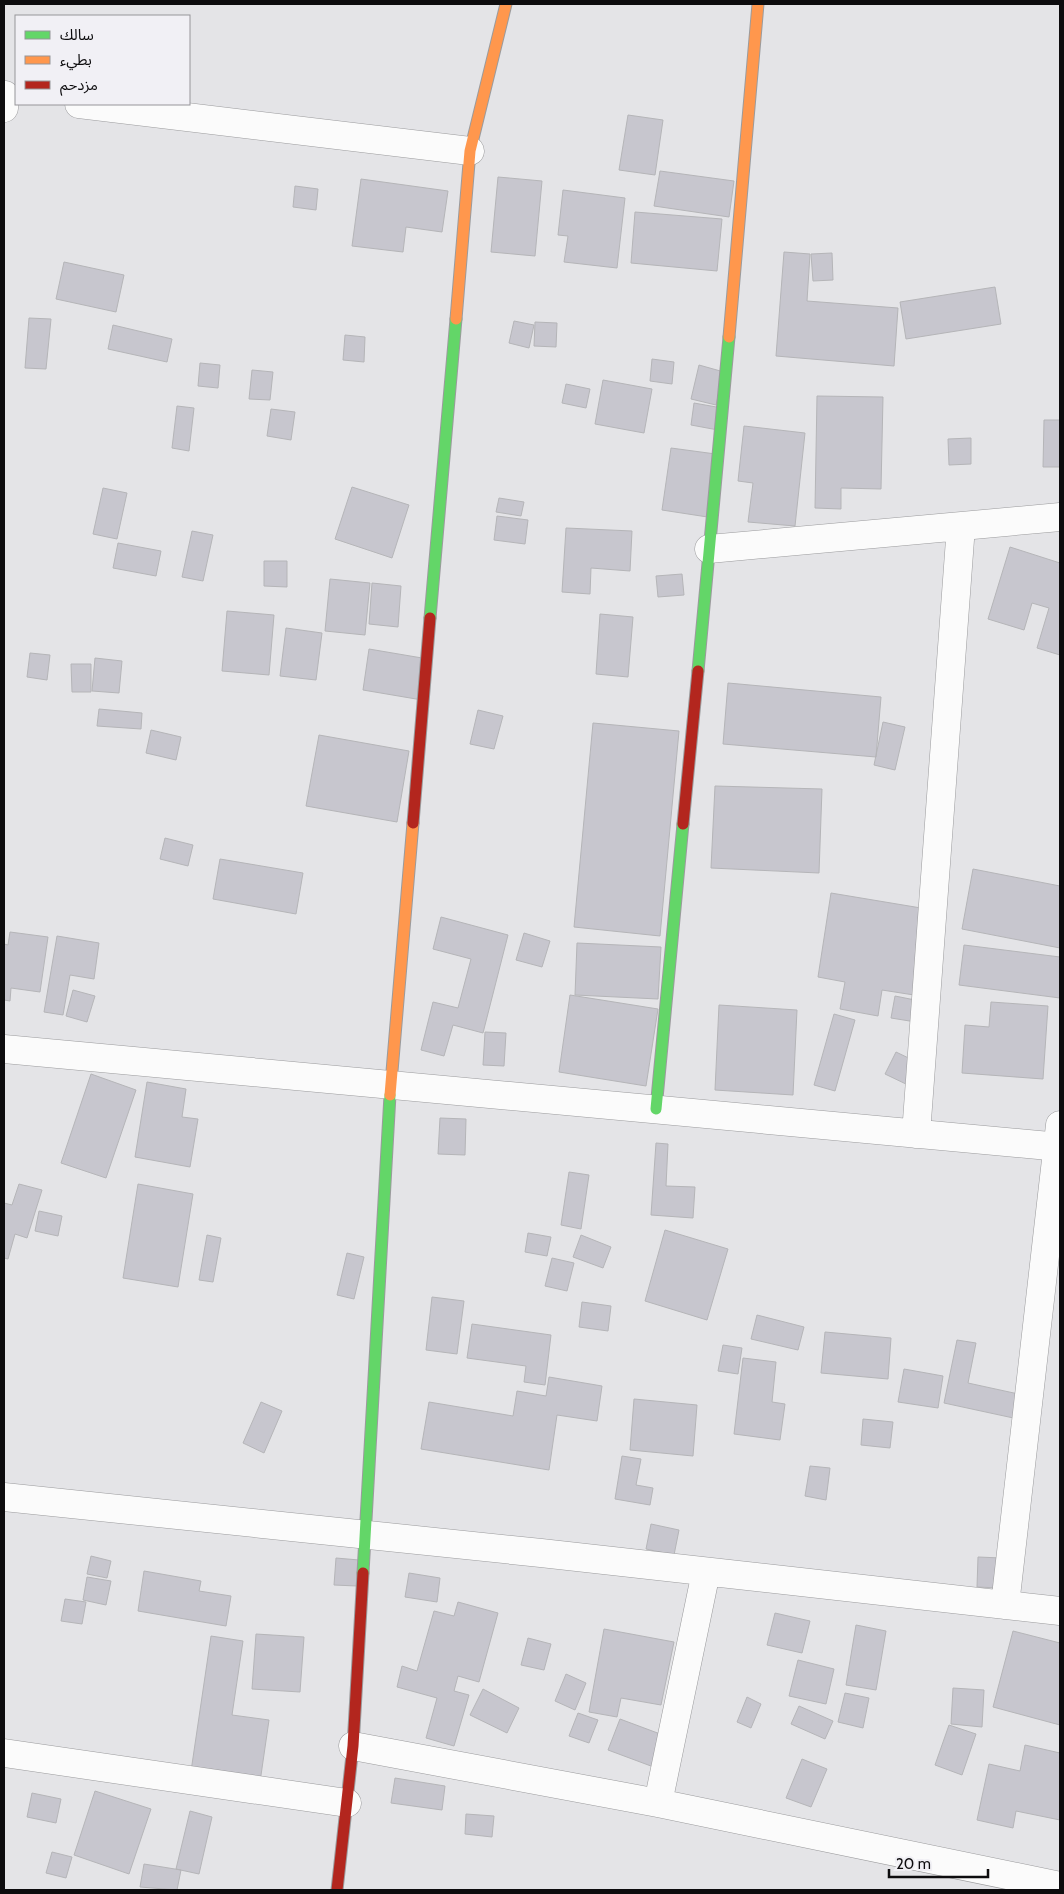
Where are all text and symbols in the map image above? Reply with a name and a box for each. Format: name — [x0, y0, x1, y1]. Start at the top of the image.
legend — [15, 15, 190, 105]
text: سالك — [60, 26, 94, 44]
text: بطيء — [60, 51, 92, 71]
text: مزدحم — [60, 76, 98, 96]
scale bar — [889, 1846, 988, 1878]
text: 20 m — [896, 1855, 931, 1873]

